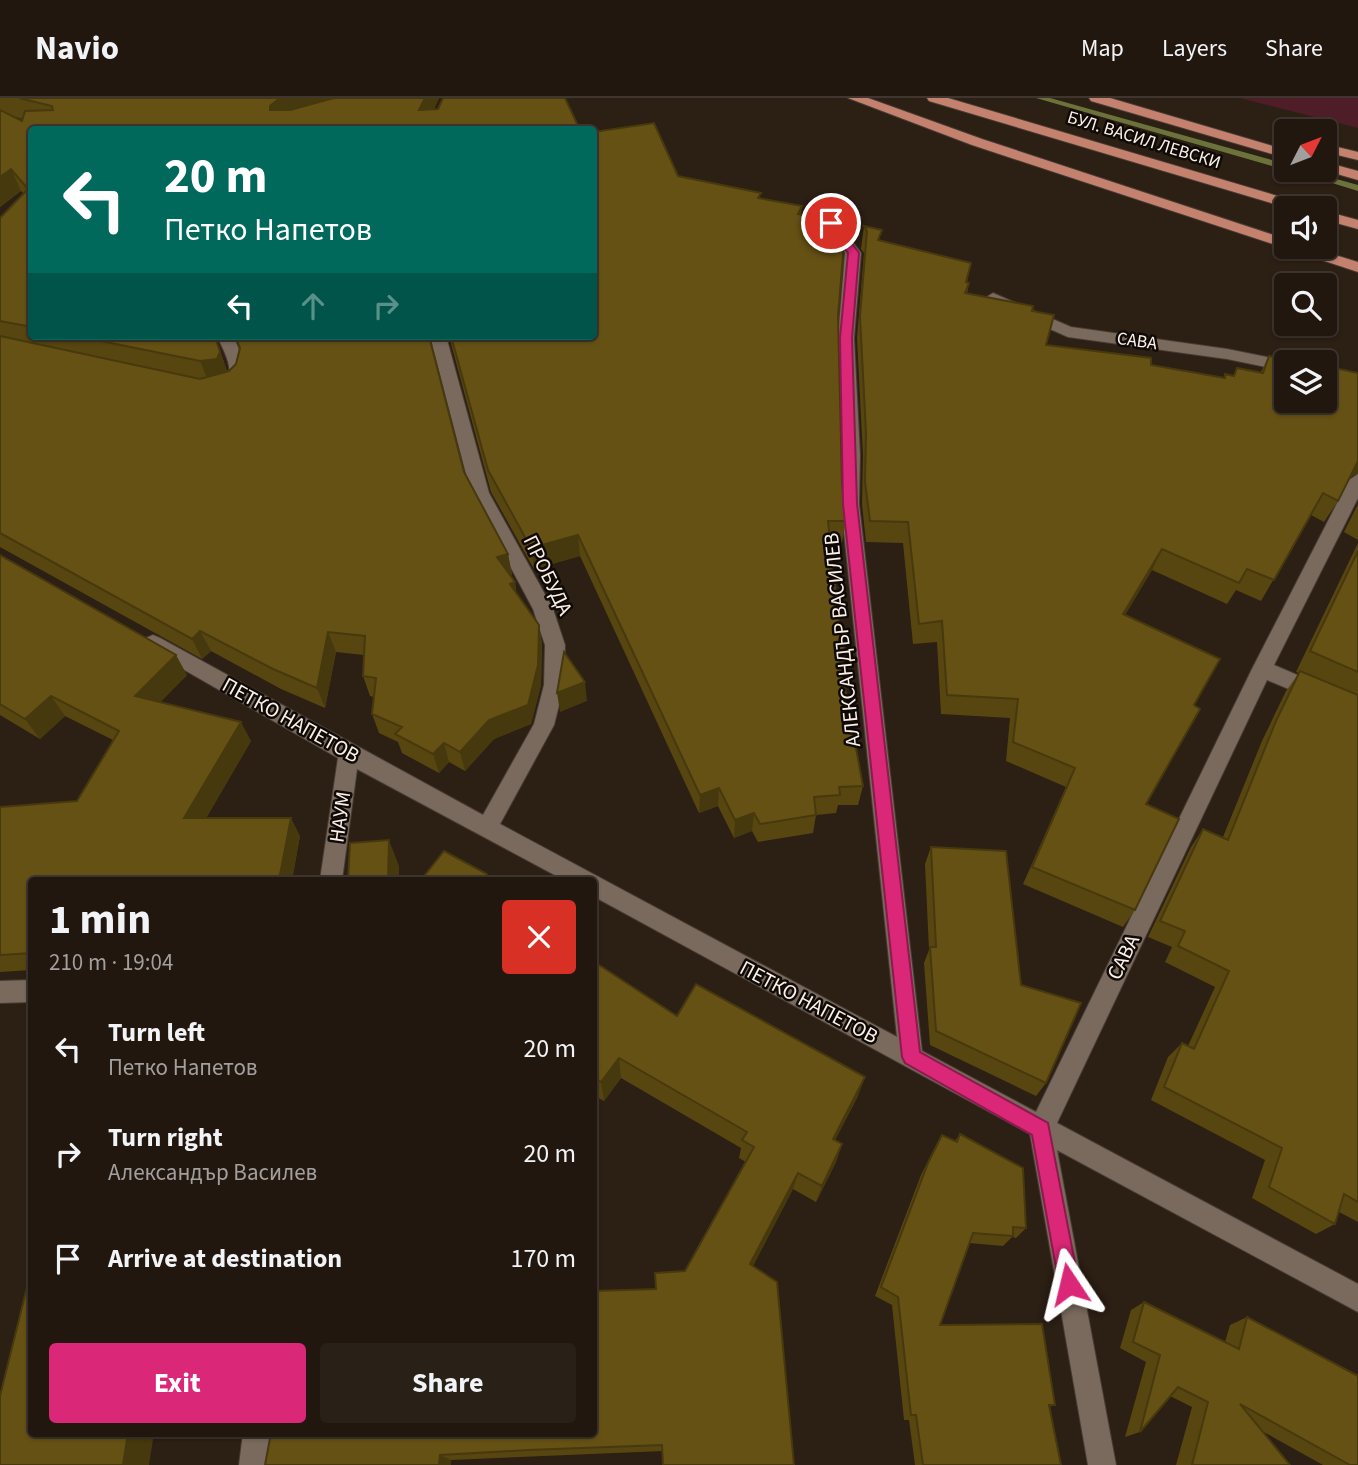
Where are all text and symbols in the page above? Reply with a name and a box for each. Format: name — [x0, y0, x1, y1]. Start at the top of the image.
text: Navio — [35, 25, 119, 72]
text: Map — [1081, 31, 1124, 66]
text: Layers — [1162, 31, 1227, 66]
text: Share — [1265, 31, 1323, 66]
street label: БУЛ. ВАСИЛ ЛЕВСКИ — [1064, 105, 1224, 175]
north arrow — [1274, 119, 1337, 182]
map controls — [1274, 119, 1337, 413]
text: 20 m — [164, 142, 268, 212]
icon: left — [49, 154, 140, 245]
pin — [801, 193, 861, 253]
button: sound — [1274, 196, 1337, 259]
icon: arrive — [812, 204, 850, 242]
text: Петко Напетов — [164, 207, 372, 253]
button: search — [1274, 273, 1337, 336]
icon: left — [221, 287, 259, 325]
icon: ahead — [294, 287, 332, 325]
icon: right — [367, 287, 405, 325]
street label: САВА — [1115, 326, 1159, 356]
button: layers — [1274, 350, 1337, 413]
street label: ПРOБУДA — [516, 530, 581, 621]
street label: АЛЕКСАНДЪР ВАСИЛЕВ — [816, 531, 868, 749]
street label: ПЕТКО НАПЕТОВ — [217, 670, 365, 770]
street label: НАУМ — [322, 790, 358, 844]
text: 1 min — [49, 890, 151, 950]
button: close — [502, 900, 576, 974]
street label: САВА — [1099, 929, 1147, 985]
text: 210 m · 19:04 — [49, 946, 173, 979]
street label: ПЕТКО НАПЕТОВ — [735, 953, 883, 1051]
text: Turn left — [108, 1014, 205, 1051]
icon: left — [49, 1030, 87, 1068]
text: 20 m — [523, 1030, 576, 1067]
text: Петко Напетов — [108, 1051, 258, 1084]
text: Turn right — [108, 1119, 223, 1156]
icon: right — [49, 1135, 87, 1173]
text: 20 m — [523, 1135, 576, 1172]
text: Александър Василев — [108, 1156, 317, 1189]
icon: arrive — [49, 1240, 87, 1278]
text: Arrive at destination — [108, 1240, 342, 1277]
text: 170 m — [510, 1240, 576, 1277]
position arrow — [1032, 1247, 1106, 1321]
button: Exit — [49, 1343, 306, 1423]
button: Share — [320, 1343, 576, 1423]

